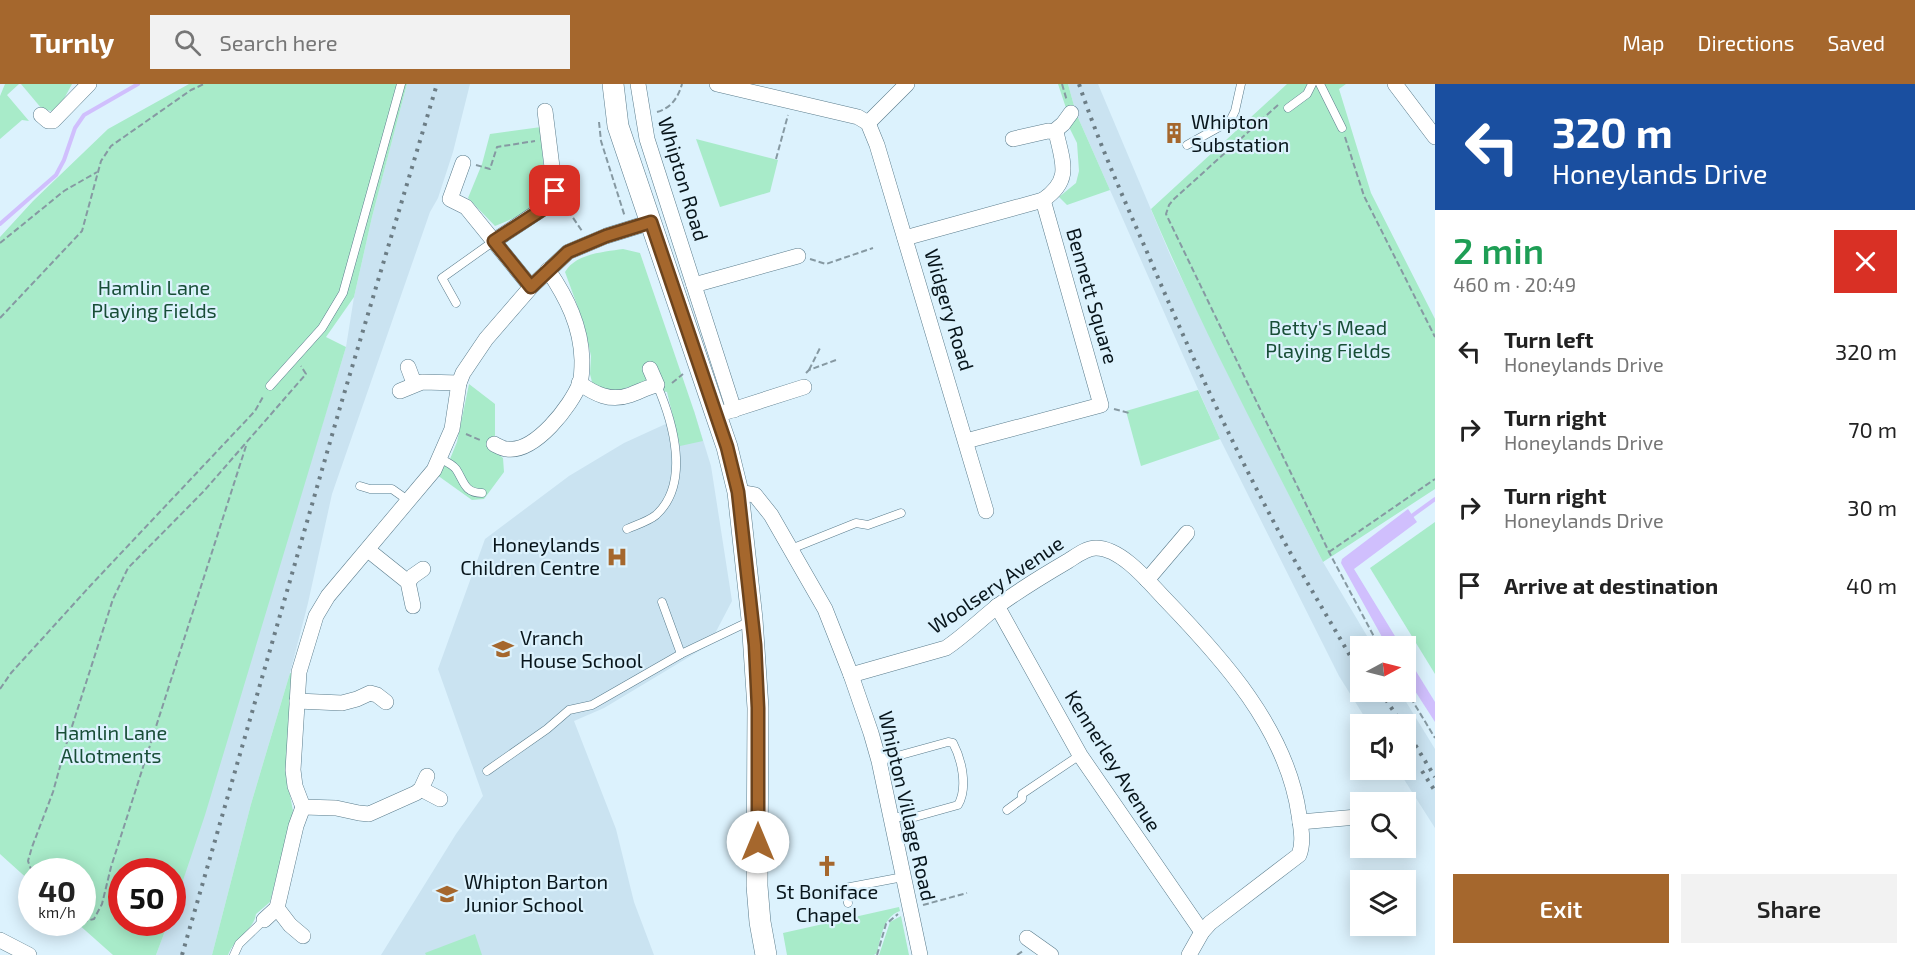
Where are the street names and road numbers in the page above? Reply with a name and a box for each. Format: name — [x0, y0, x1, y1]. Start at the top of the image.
street label: Whipton Road — [654, 114, 714, 244]
street label: Bennett Square — [1062, 225, 1124, 366]
street label: Widgery Road — [920, 246, 980, 373]
street label: Woolsery Avenue — [924, 530, 1067, 638]
street label: Kennerley Avenue — [1061, 685, 1167, 836]
street label: Whipton Village Road — [874, 709, 941, 903]

